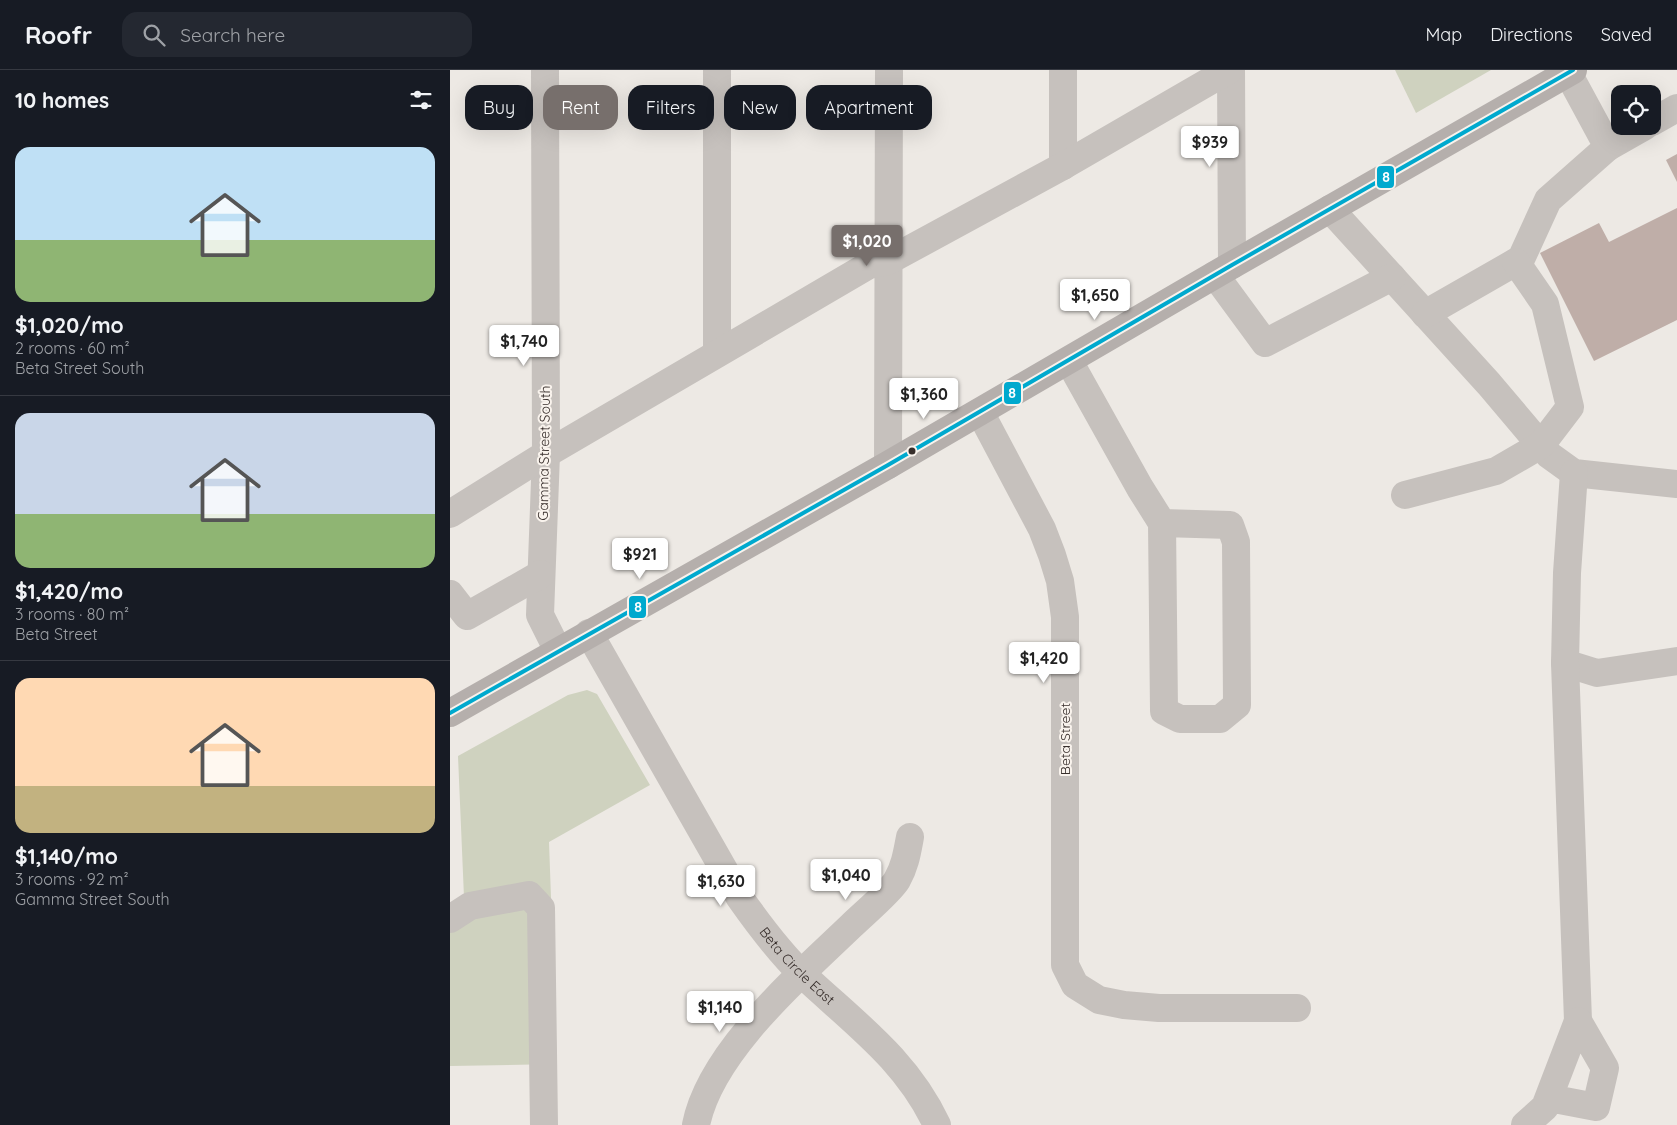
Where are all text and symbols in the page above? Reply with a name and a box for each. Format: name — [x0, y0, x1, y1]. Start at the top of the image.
search box — [122, 12, 472, 57]
text: Roofr — [25, 20, 92, 50]
icon: search — [140, 21, 168, 49]
text: Search here — [180, 23, 285, 47]
text: Map — [1425, 23, 1462, 46]
text: Directions — [1490, 23, 1573, 46]
text: Saved — [1601, 23, 1652, 46]
chip: Buy — [465, 85, 533, 130]
chip: Rent — [543, 85, 618, 130]
chip: Filters — [628, 85, 714, 130]
chip: New — [724, 85, 796, 130]
chip: Apartment — [806, 85, 932, 130]
map controls — [1611, 85, 1661, 135]
button: locate — [1611, 85, 1661, 135]
icon: filters — [407, 86, 435, 114]
text: 10 homes — [15, 87, 109, 113]
pin: $939 — [1180, 126, 1240, 168]
text: $939 — [1192, 132, 1228, 152]
line badge: 8 — [1376, 165, 1395, 189]
text: 8 — [1382, 168, 1390, 186]
icon: home — [180, 180, 270, 270]
pin: $1,020 — [826, 224, 908, 267]
text: $1,020 — [843, 231, 891, 251]
pin: $1,650 — [1054, 278, 1136, 321]
text: $1,650 — [1071, 285, 1119, 305]
text: $1,020/mo — [15, 312, 124, 338]
pin: $1,740 — [483, 324, 565, 367]
text: $1,740 — [500, 331, 548, 351]
text: 2 rooms · 60 m² — [15, 338, 129, 358]
text: Beta Street South — [15, 358, 144, 378]
pin: $1,360 — [883, 378, 965, 420]
line badge: 8 — [1003, 381, 1022, 405]
text: $1,360 — [900, 384, 948, 404]
text: 8 — [1008, 384, 1016, 402]
street label: Gamma Street South — [534, 385, 554, 521]
icon: home — [180, 445, 270, 535]
unlabelled marker — [907, 446, 917, 456]
pin: $921 — [610, 538, 670, 580]
text: $921 — [623, 544, 657, 564]
text: $1,420/mo — [15, 578, 123, 604]
line badge: 8 — [628, 595, 647, 619]
text: 8 — [634, 598, 642, 616]
text: 3 rooms · 80 m² — [15, 604, 129, 624]
text: Beta Street — [15, 624, 98, 644]
pin: $1,420 — [1003, 642, 1085, 684]
text: $1,420 — [1020, 648, 1068, 668]
street label: Beta Street — [1056, 703, 1074, 775]
icon: home — [180, 710, 270, 800]
text: $1,140/mo — [15, 843, 118, 869]
pin: $1,040 — [805, 858, 887, 901]
pin: $1,630 — [680, 864, 762, 907]
text: $1,040 — [821, 865, 871, 885]
text: 3 rooms · 92 m² — [15, 869, 129, 889]
text: $1,630 — [697, 871, 745, 891]
text: Gamma Street South — [15, 889, 170, 909]
street label: Beta Circle East — [755, 923, 839, 1009]
pin: $1,140 — [679, 990, 761, 1033]
text: $1,140 — [698, 997, 742, 1017]

